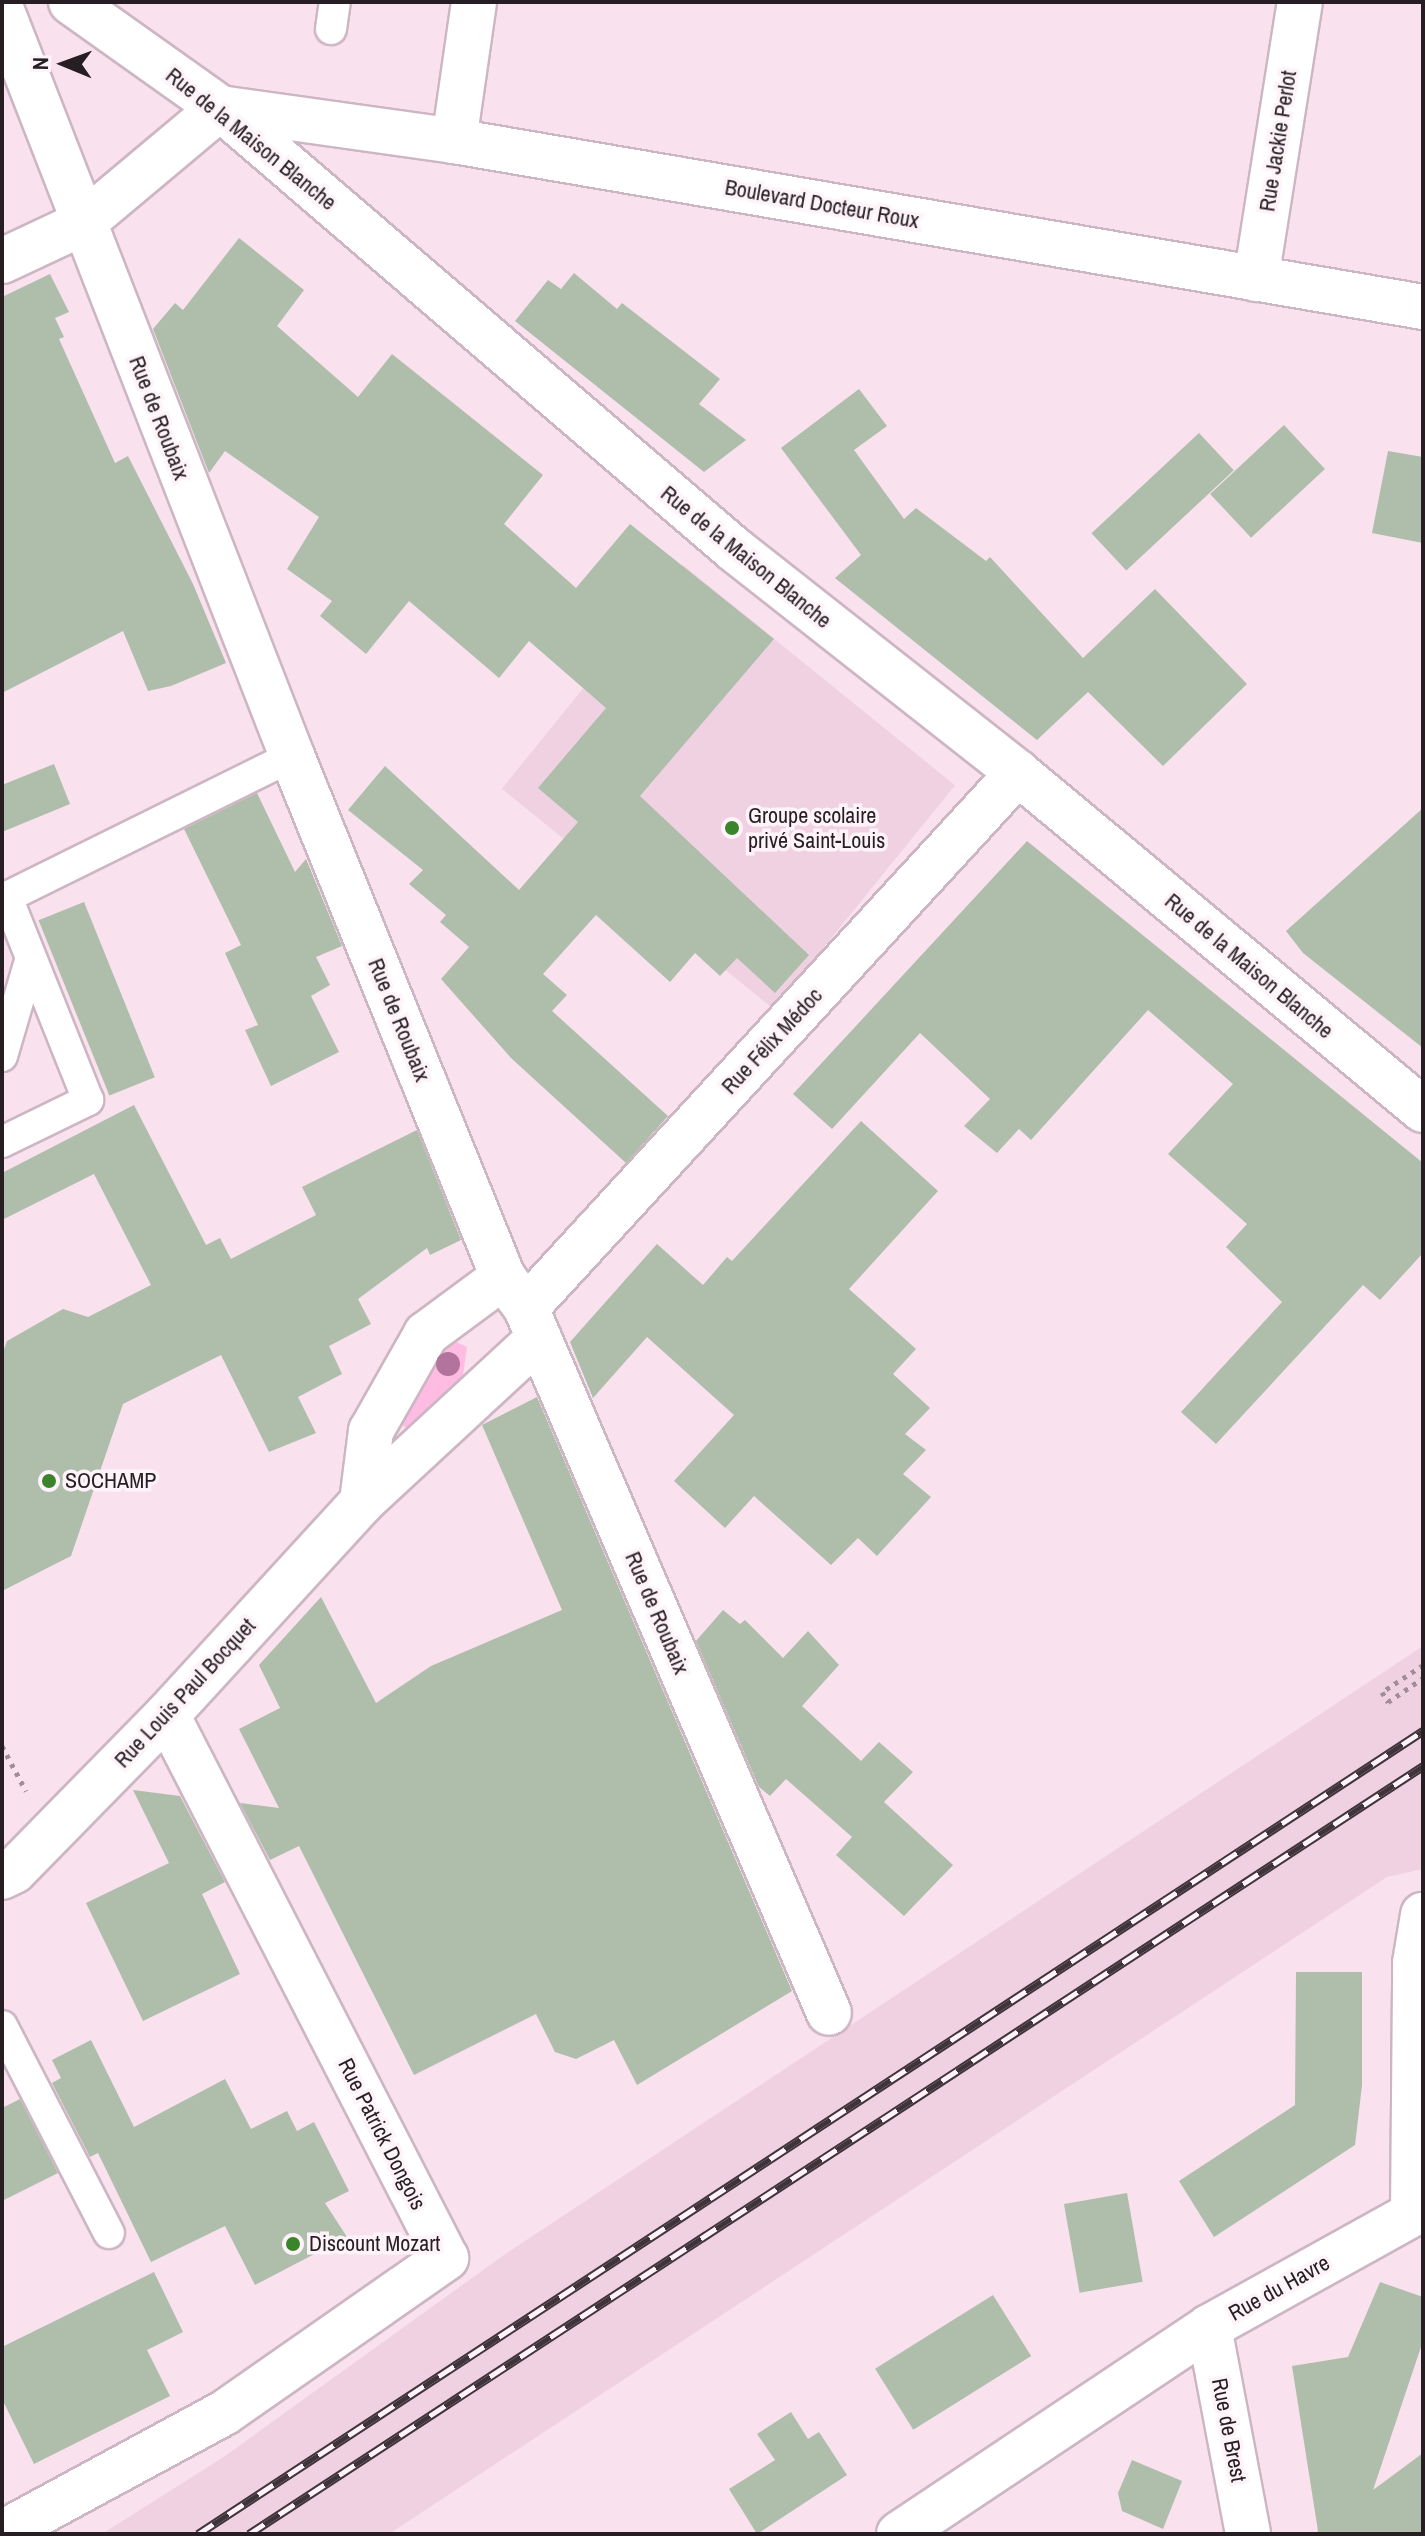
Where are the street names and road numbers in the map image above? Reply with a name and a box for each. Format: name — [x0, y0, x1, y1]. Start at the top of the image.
street label: Rue de la Maison Blanche — [160, 62, 342, 216]
street label: Rue Jackie Perlot — [1254, 69, 1302, 213]
street label: Boulevard Docteur Roux — [723, 174, 921, 234]
street label: Rue de Roubaix — [123, 352, 195, 484]
street label: Rue de la Maison Blanche — [655, 480, 837, 634]
street label: Rue de la Maison Blanche — [1159, 888, 1339, 1044]
street label: Rue de Roubaix — [362, 955, 436, 1085]
street label: Rue Félix Médoc — [716, 982, 828, 1100]
street label: Rue de Roubaix — [619, 1548, 695, 1678]
street label: Rue Louis Paul Bocquet — [109, 1613, 261, 1773]
street label: Rue Patrick Dongois — [332, 2054, 432, 2214]
street label: Rue du Havre — [1224, 2249, 1334, 2327]
street label: Rue de Brest — [1206, 2376, 1252, 2484]

